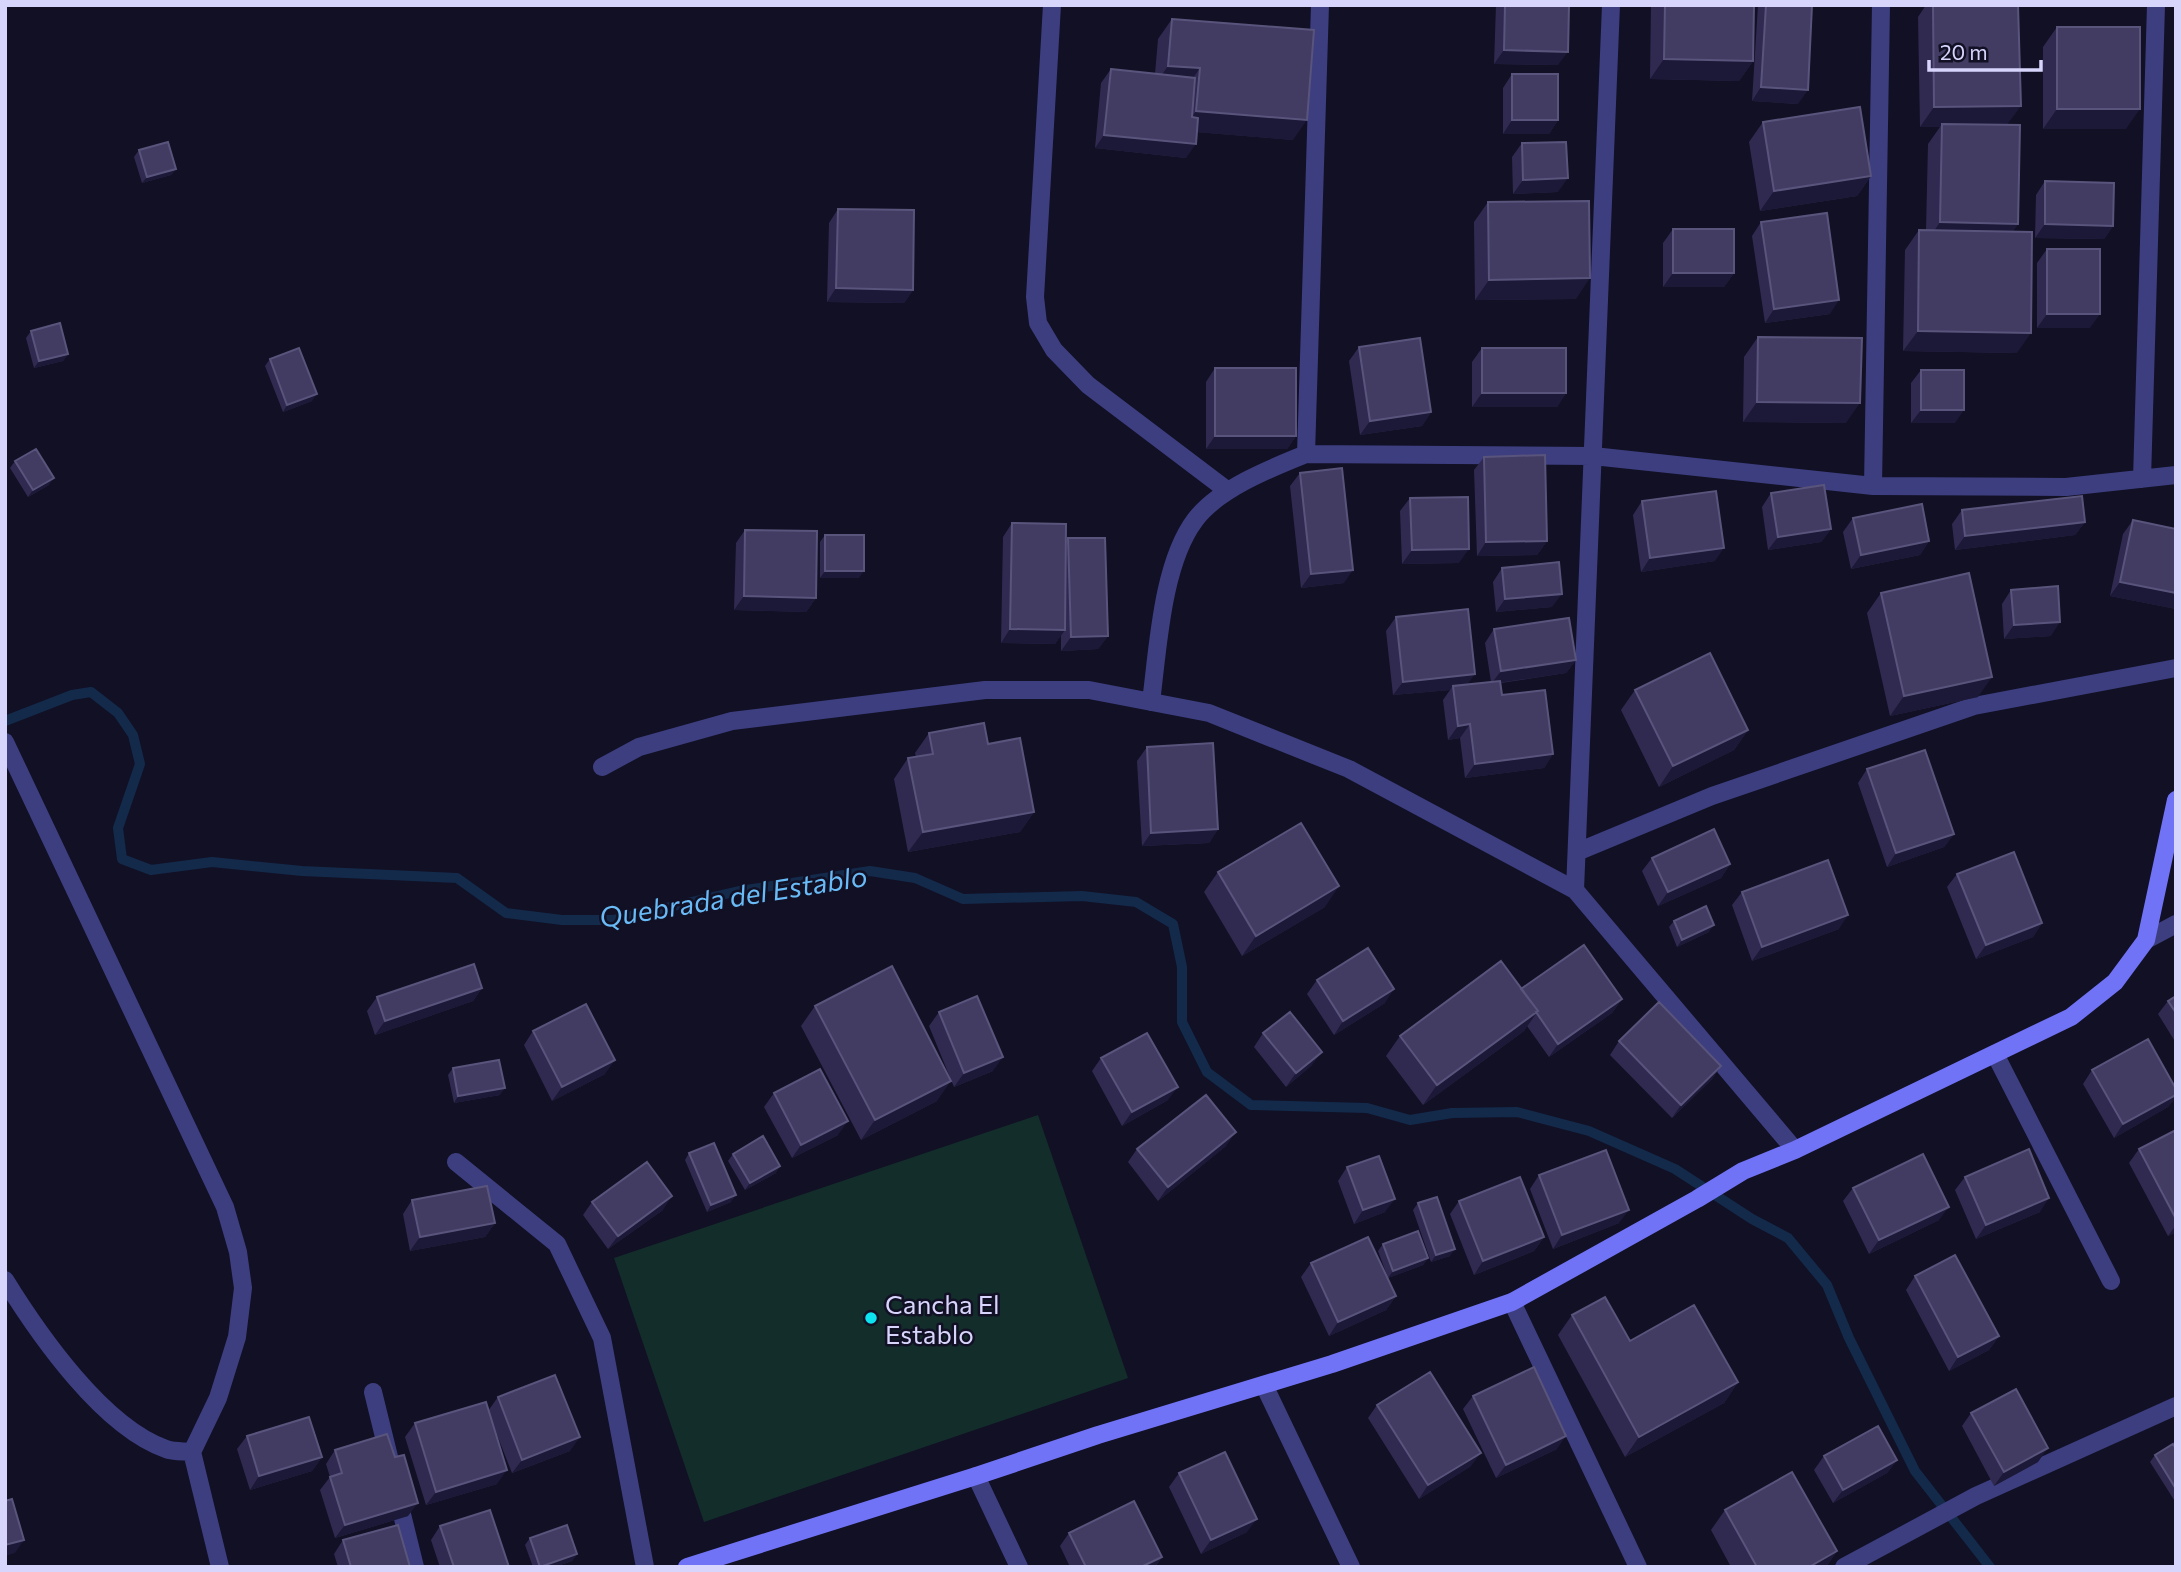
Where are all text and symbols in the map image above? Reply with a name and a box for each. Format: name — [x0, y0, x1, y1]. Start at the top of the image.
scale bar — [1929, 28, 2041, 72]
text: 20 m — [1940, 39, 1988, 64]
water label: Quebrada del Establo — [597, 858, 869, 934]
place label: Cancha El Establo — [885, 1288, 1000, 1349]
marker: Cancha El Establo — [863, 1310, 879, 1326]

